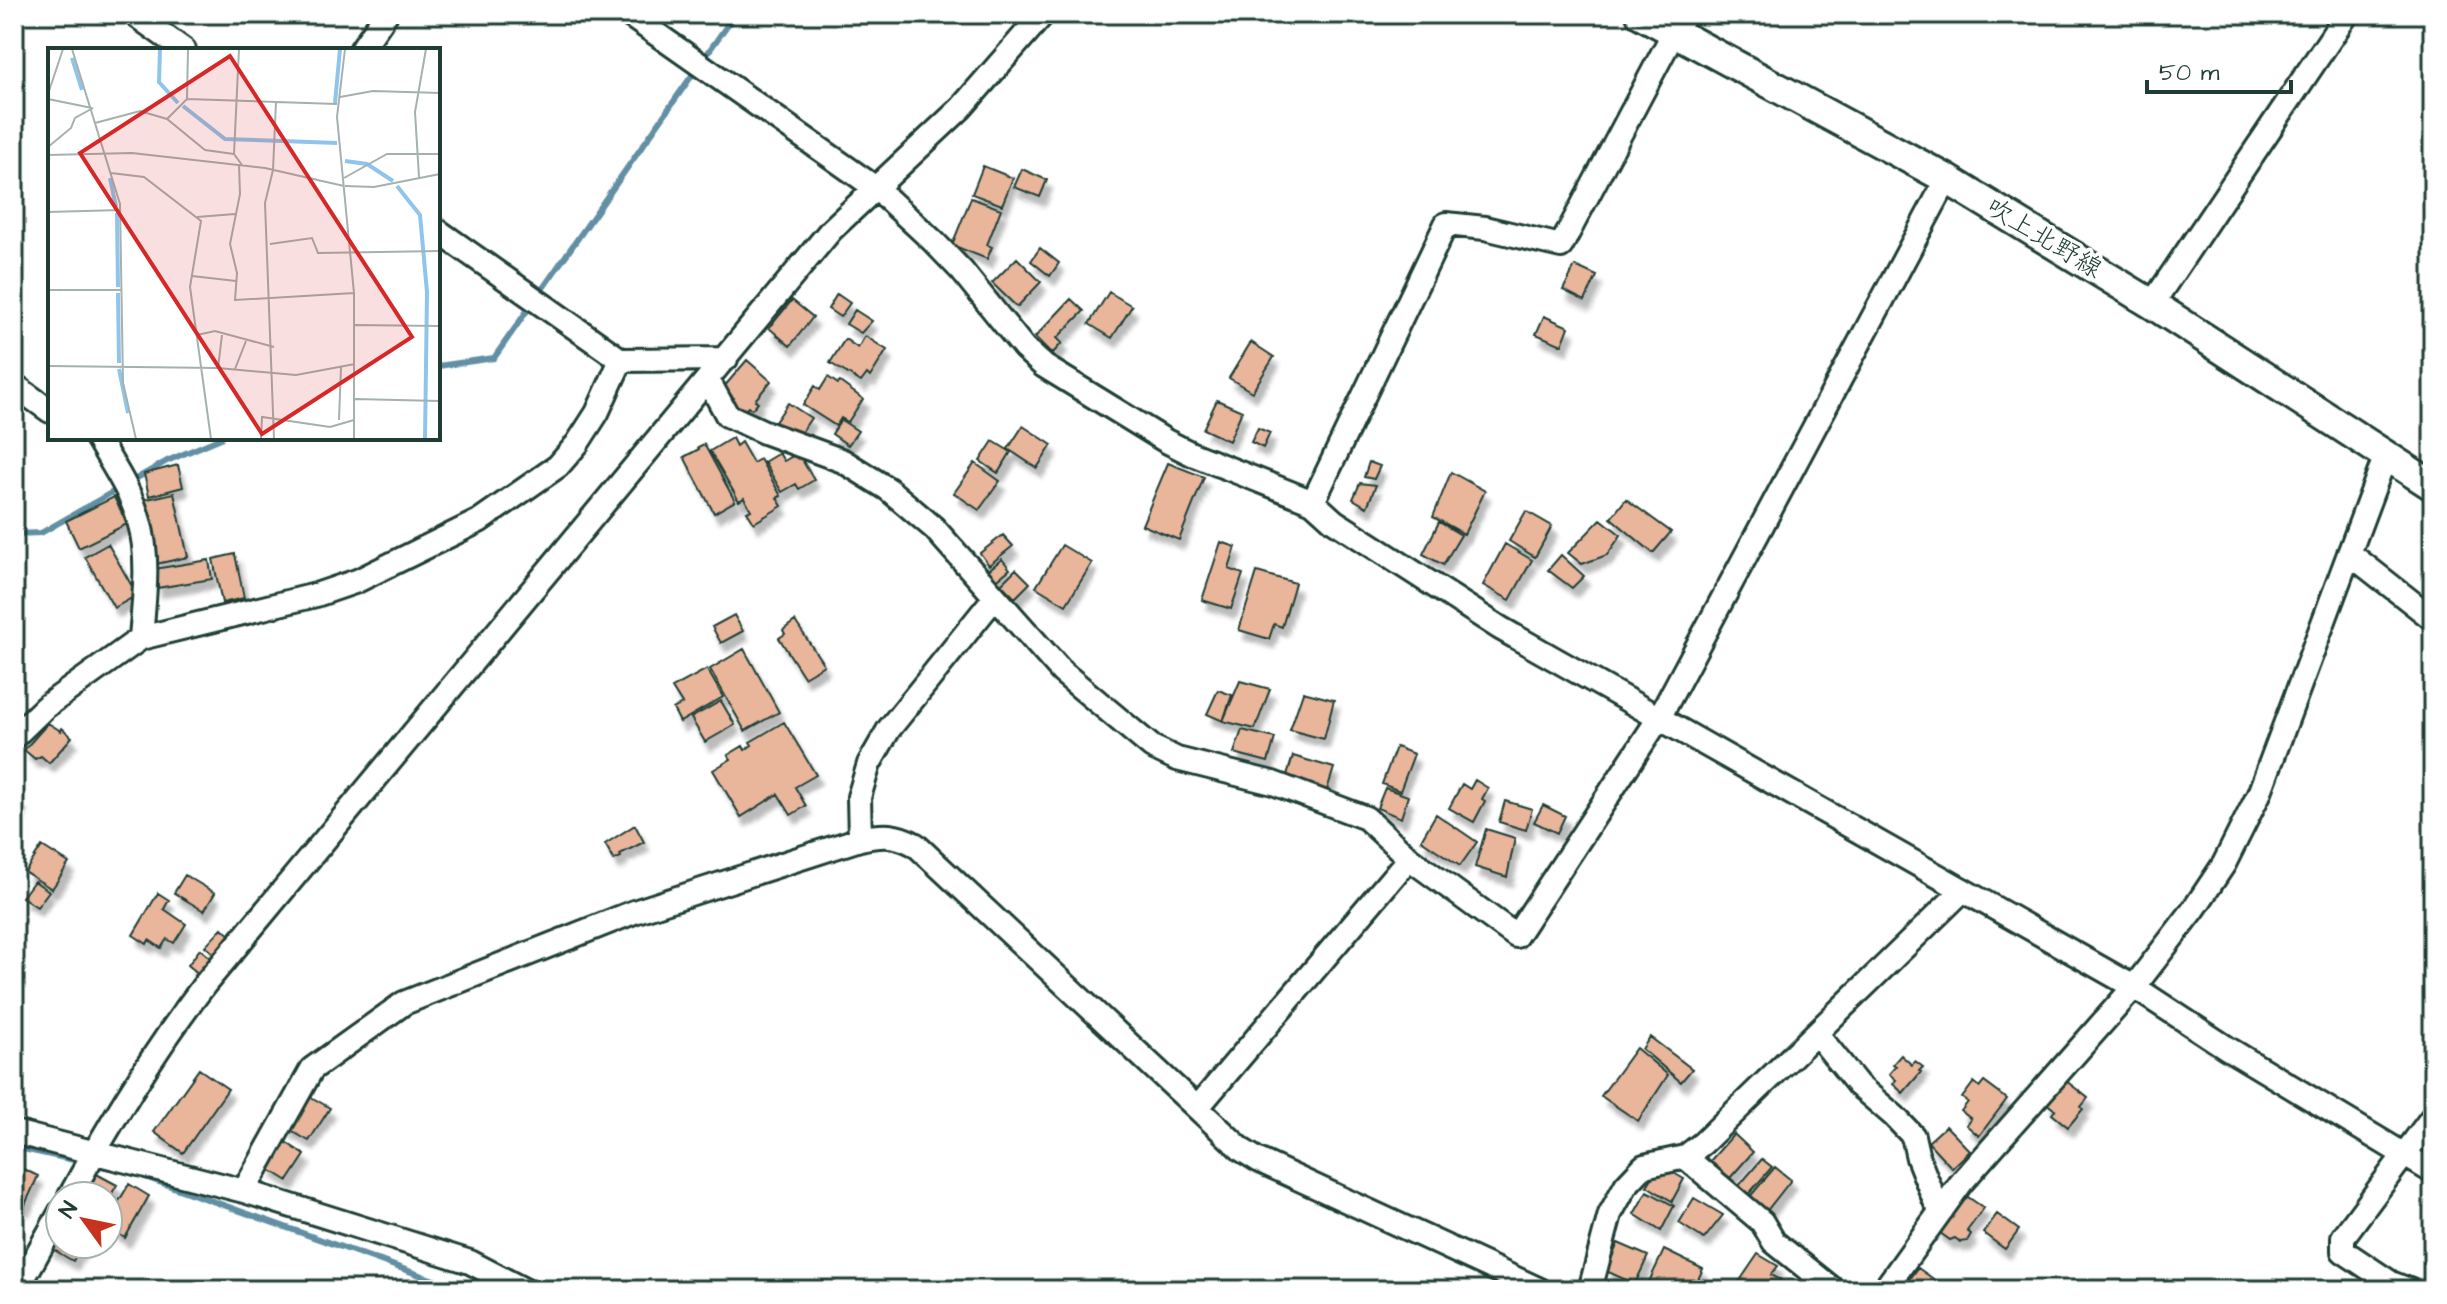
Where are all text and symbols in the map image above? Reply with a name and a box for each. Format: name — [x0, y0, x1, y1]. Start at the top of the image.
scale bar — [2147, 44, 2291, 94]
inset map — [48, 48, 440, 440]
text: 50 m — [2159, 56, 2220, 90]
street label: 吹上北野線 — [1979, 189, 2109, 287]
north arrow — [44, 1180, 124, 1260]
text: N — [52, 1196, 85, 1224]

